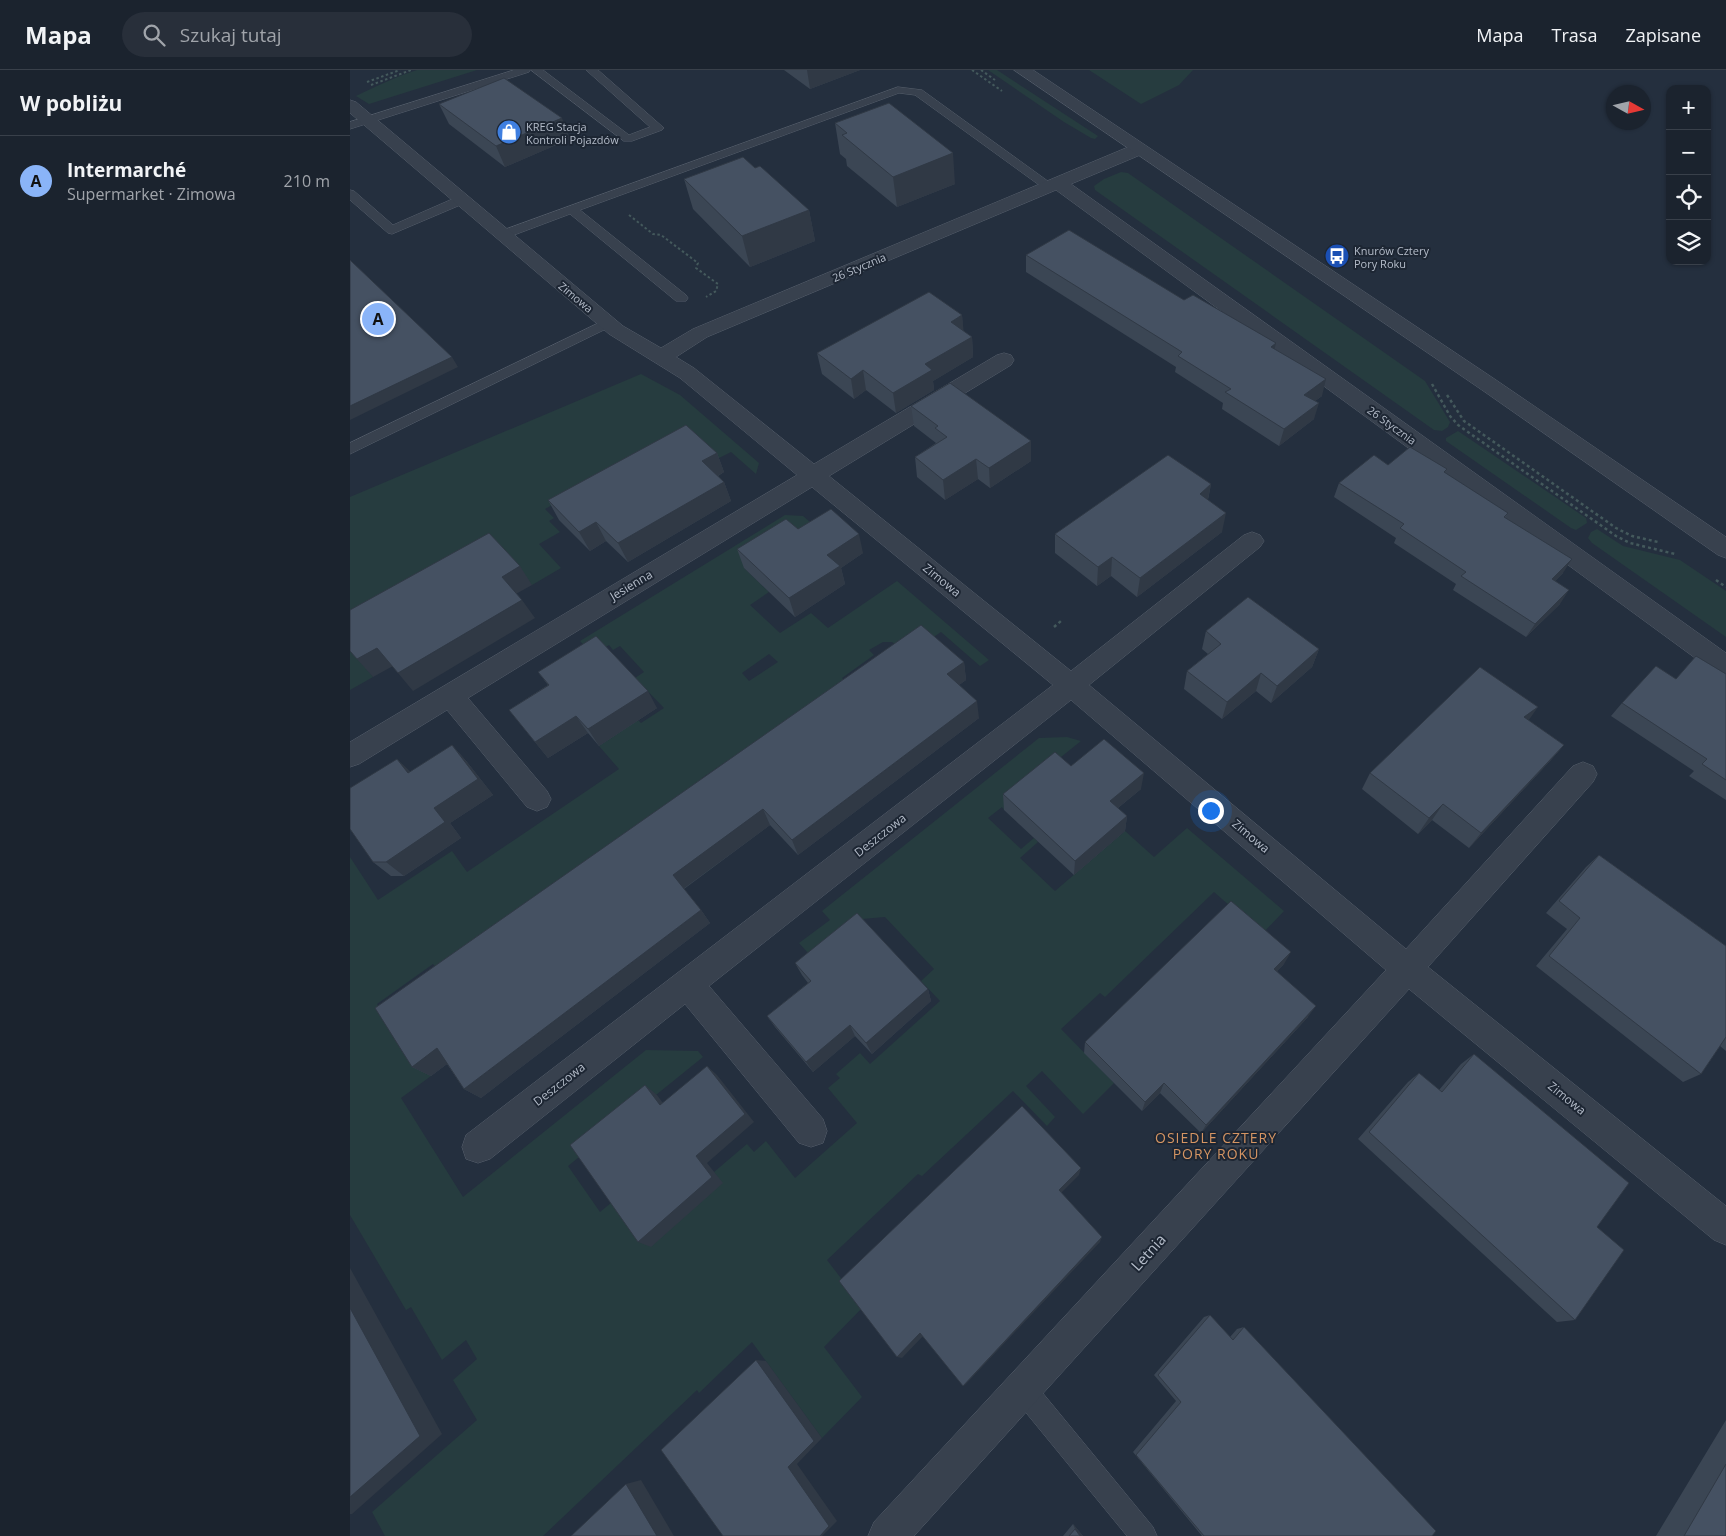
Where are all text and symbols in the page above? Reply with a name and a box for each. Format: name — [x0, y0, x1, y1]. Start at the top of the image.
search box — [122, 12, 472, 57]
text: Mapa — [25, 18, 92, 51]
icon: search — [140, 21, 168, 49]
text: Szukaj tutaj — [180, 22, 282, 48]
text: Mapa — [1476, 23, 1524, 47]
text: Trasa — [1552, 23, 1597, 47]
text: Zapisane — [1625, 23, 1701, 47]
north arrow — [1606, 85, 1651, 130]
map controls — [1666, 85, 1711, 265]
button: + — [1666, 85, 1711, 130]
text: W pobliżu — [20, 89, 122, 117]
shop icon: KREG Stacja Kontroli Pojazdów — [496, 119, 522, 145]
place label: KREG Stacja Kontroli Pojazdów — [526, 119, 619, 147]
button: − — [1666, 130, 1711, 175]
text: Intermarché — [67, 157, 186, 183]
text: A — [30, 170, 42, 192]
text: 210 m — [284, 170, 330, 192]
button: locate — [1666, 175, 1711, 220]
text: Supermarket · Zimowa — [67, 183, 236, 205]
button: layers — [1666, 220, 1711, 265]
bus stop icon: Knurów Cztery Pory Roku — [1324, 243, 1350, 269]
place label: Knurów Cztery Pory Roku — [1354, 243, 1429, 271]
street label: 26 Stycznia — [830, 249, 888, 285]
street label: Zimowa — [556, 278, 596, 316]
pin: A — [362, 300, 394, 338]
street label: 26 Stycznia — [1365, 402, 1419, 448]
street label: Zimowa — [919, 559, 965, 601]
street label: Jesienna — [606, 566, 655, 605]
your location — [1198, 798, 1224, 824]
street label: Deszczowa — [851, 809, 909, 861]
street label: Zimowa — [1229, 815, 1273, 857]
street label: Deszczowa — [530, 1058, 588, 1110]
street label: Zimowa — [1544, 1077, 1590, 1119]
district label: OSIEDLE CZTERY PORY ROKU — [1155, 1128, 1277, 1163]
street label: Letnia — [1126, 1229, 1170, 1275]

